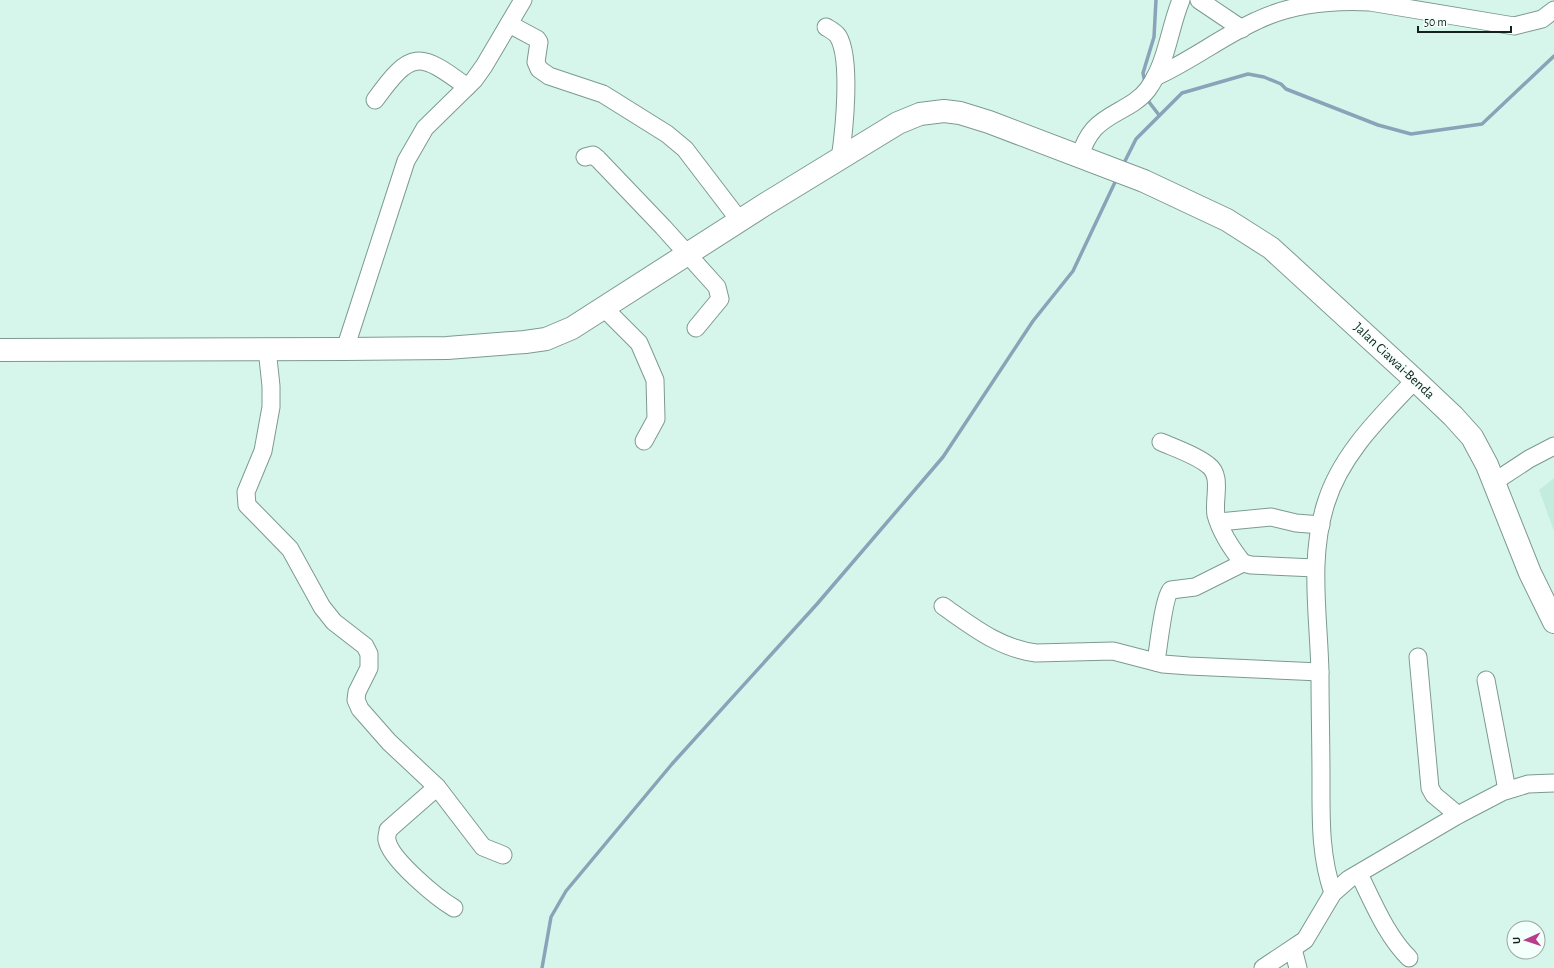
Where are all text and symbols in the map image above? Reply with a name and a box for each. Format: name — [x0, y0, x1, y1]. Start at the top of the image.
scale bar — [1418, 8, 1511, 34]
text: 50 m — [1424, 16, 1447, 28]
street label: Jalan Ciawai-Benda — [1351, 320, 1437, 402]
north arrow — [1506, 920, 1546, 960]
text: U — [1511, 937, 1522, 944]

